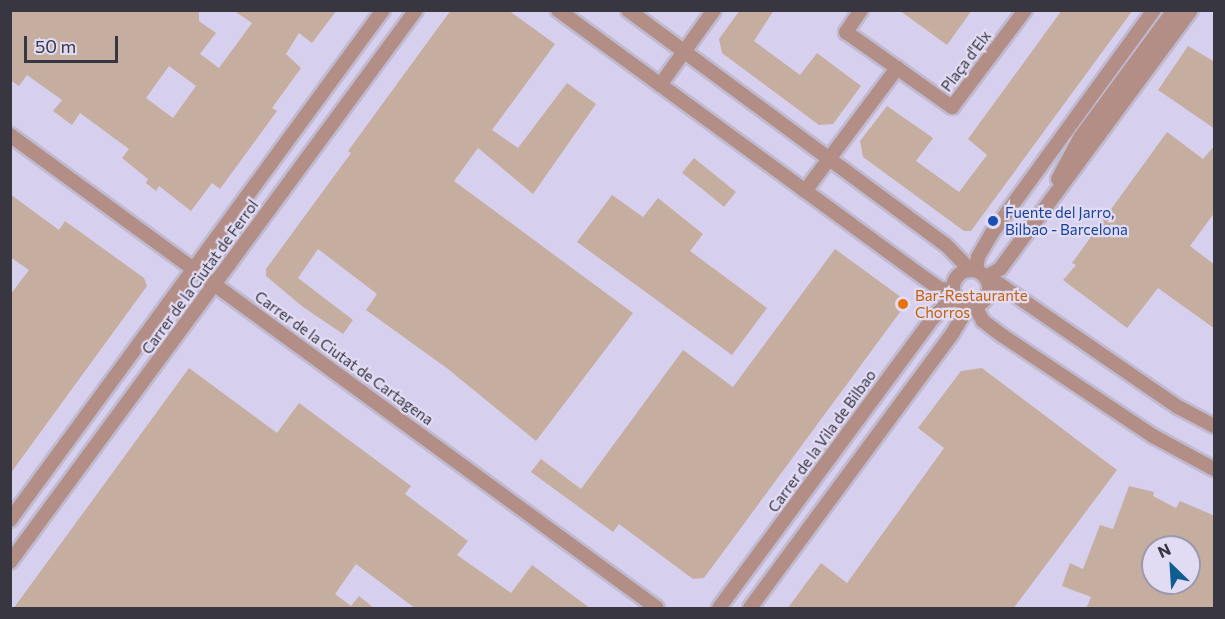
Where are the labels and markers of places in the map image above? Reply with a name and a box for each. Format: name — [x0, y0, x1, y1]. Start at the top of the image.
place label: Fuente del Jarro, Bilbao - Barcelona — [1005, 203, 1128, 238]
marker: Fuente del Jarro, Bilbao - Barcelona — [986, 214, 1000, 228]
place label: Bar-Restaurante Chorros — [915, 286, 1028, 321]
marker: Bar-Restaurante Chorros — [896, 297, 910, 311]

